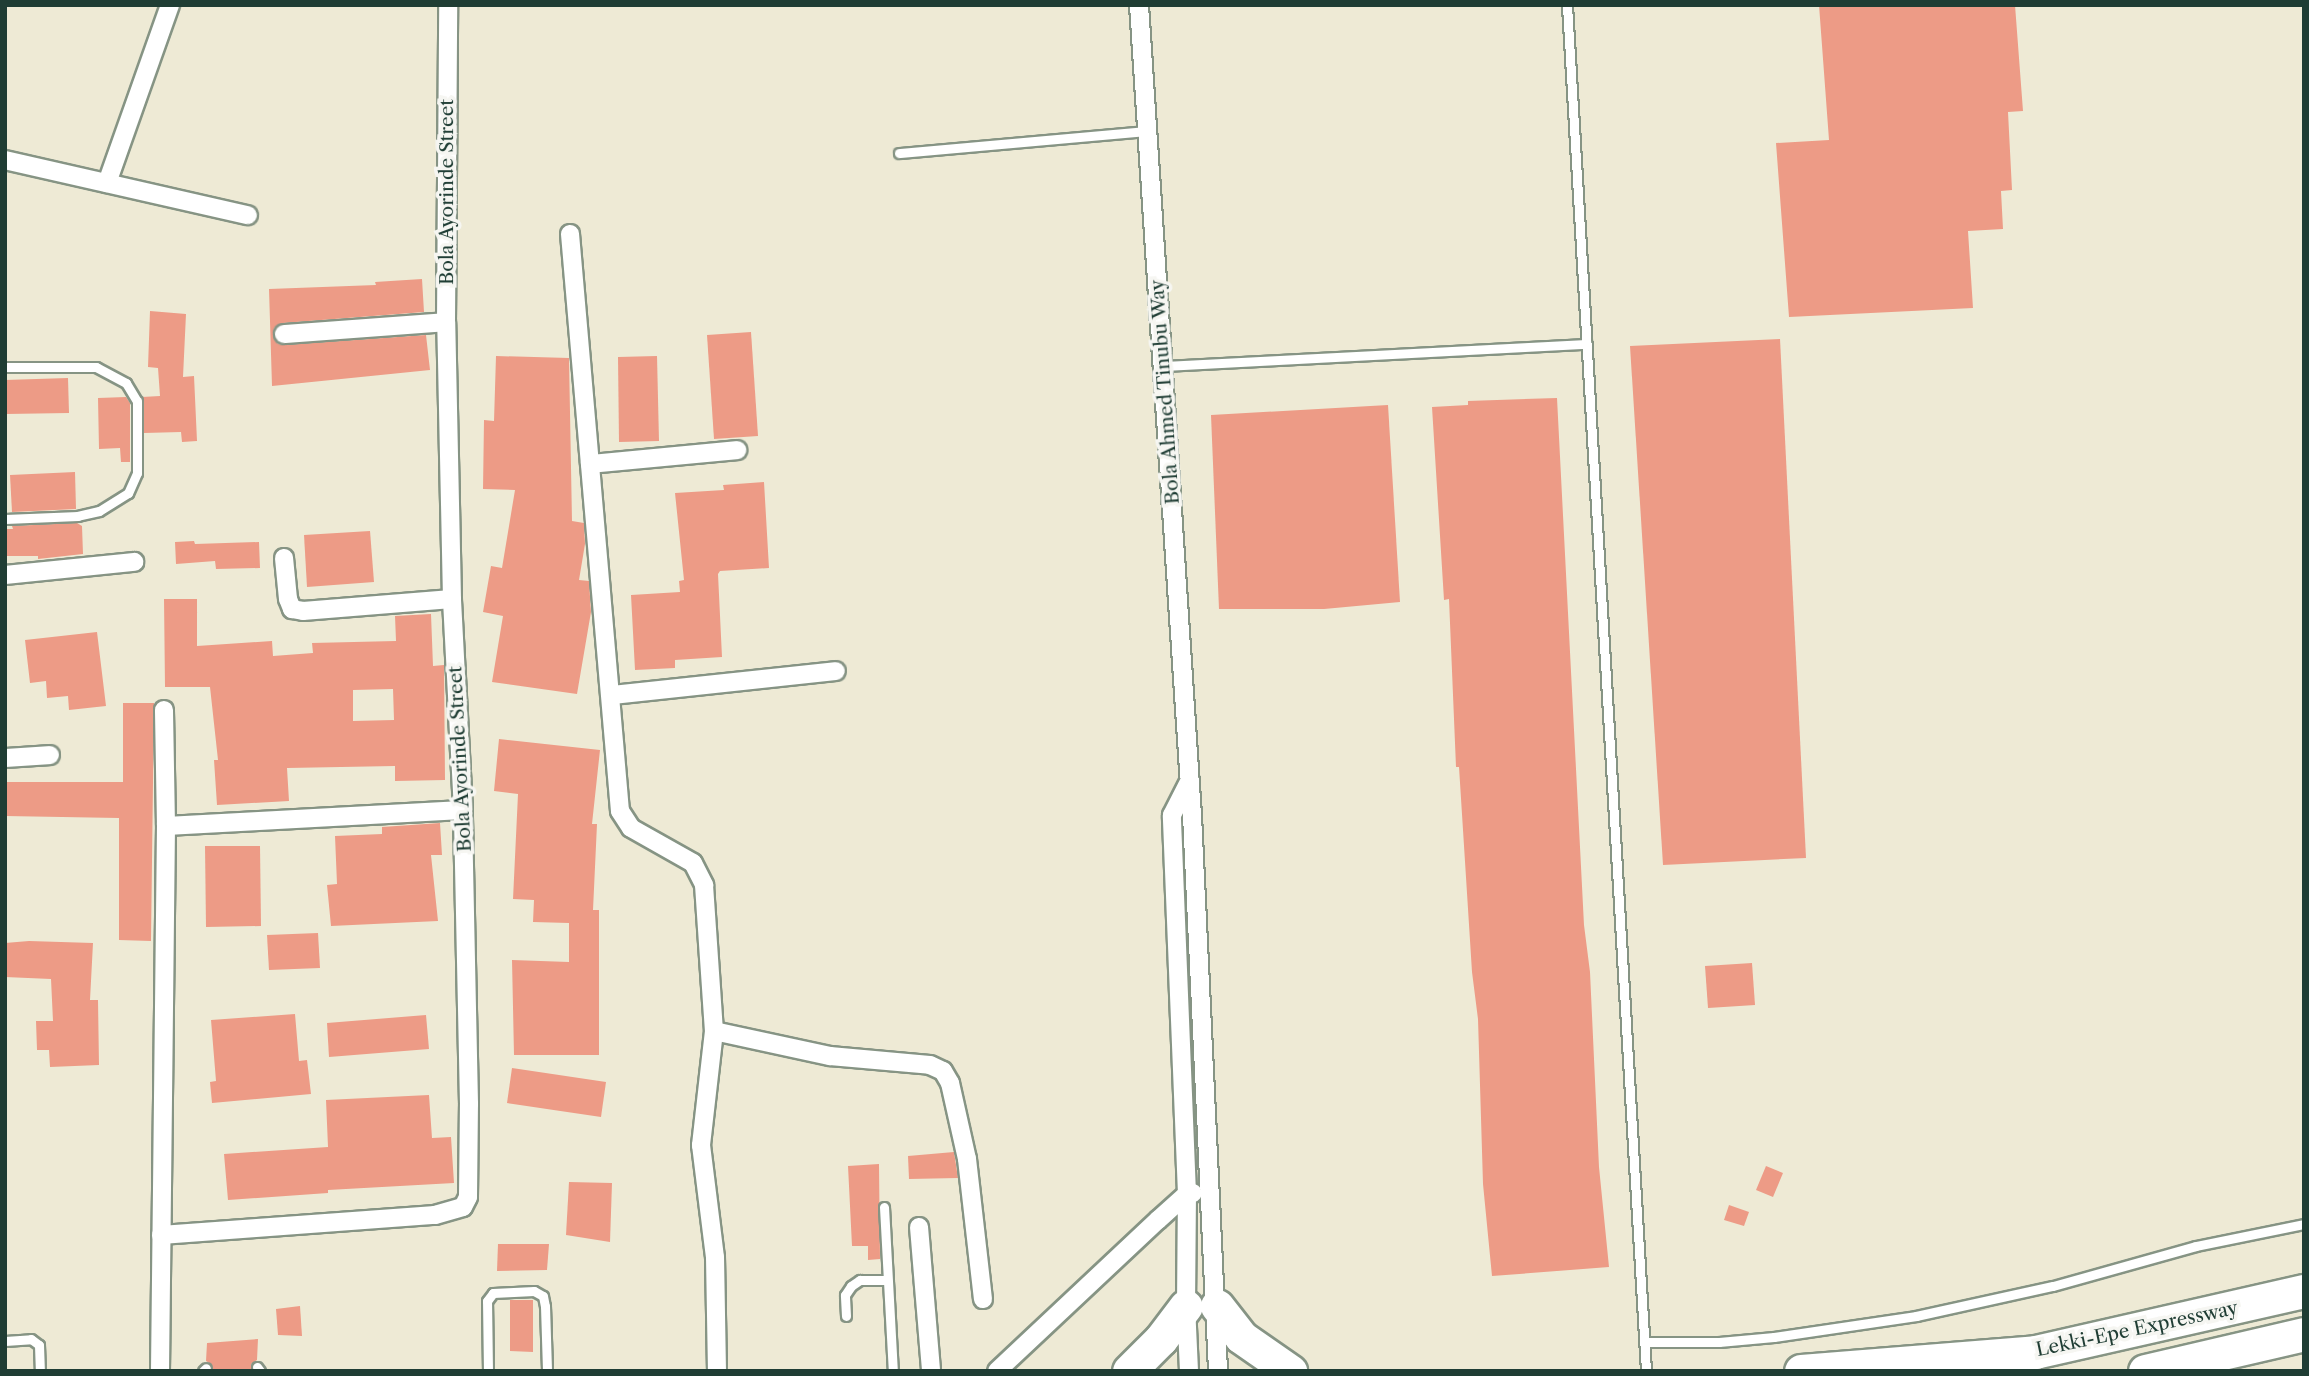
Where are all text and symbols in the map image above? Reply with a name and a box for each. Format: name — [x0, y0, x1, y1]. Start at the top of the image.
street label: Bola Ayorinde Street — [436, 98, 458, 286]
street label: Bola Ahmed Tinubu Way — [1146, 278, 1184, 506]
street label: Bola Ayorinde Street — [444, 665, 476, 853]
street label: Lekki-Epe Expressway — [2034, 1296, 2240, 1362]

